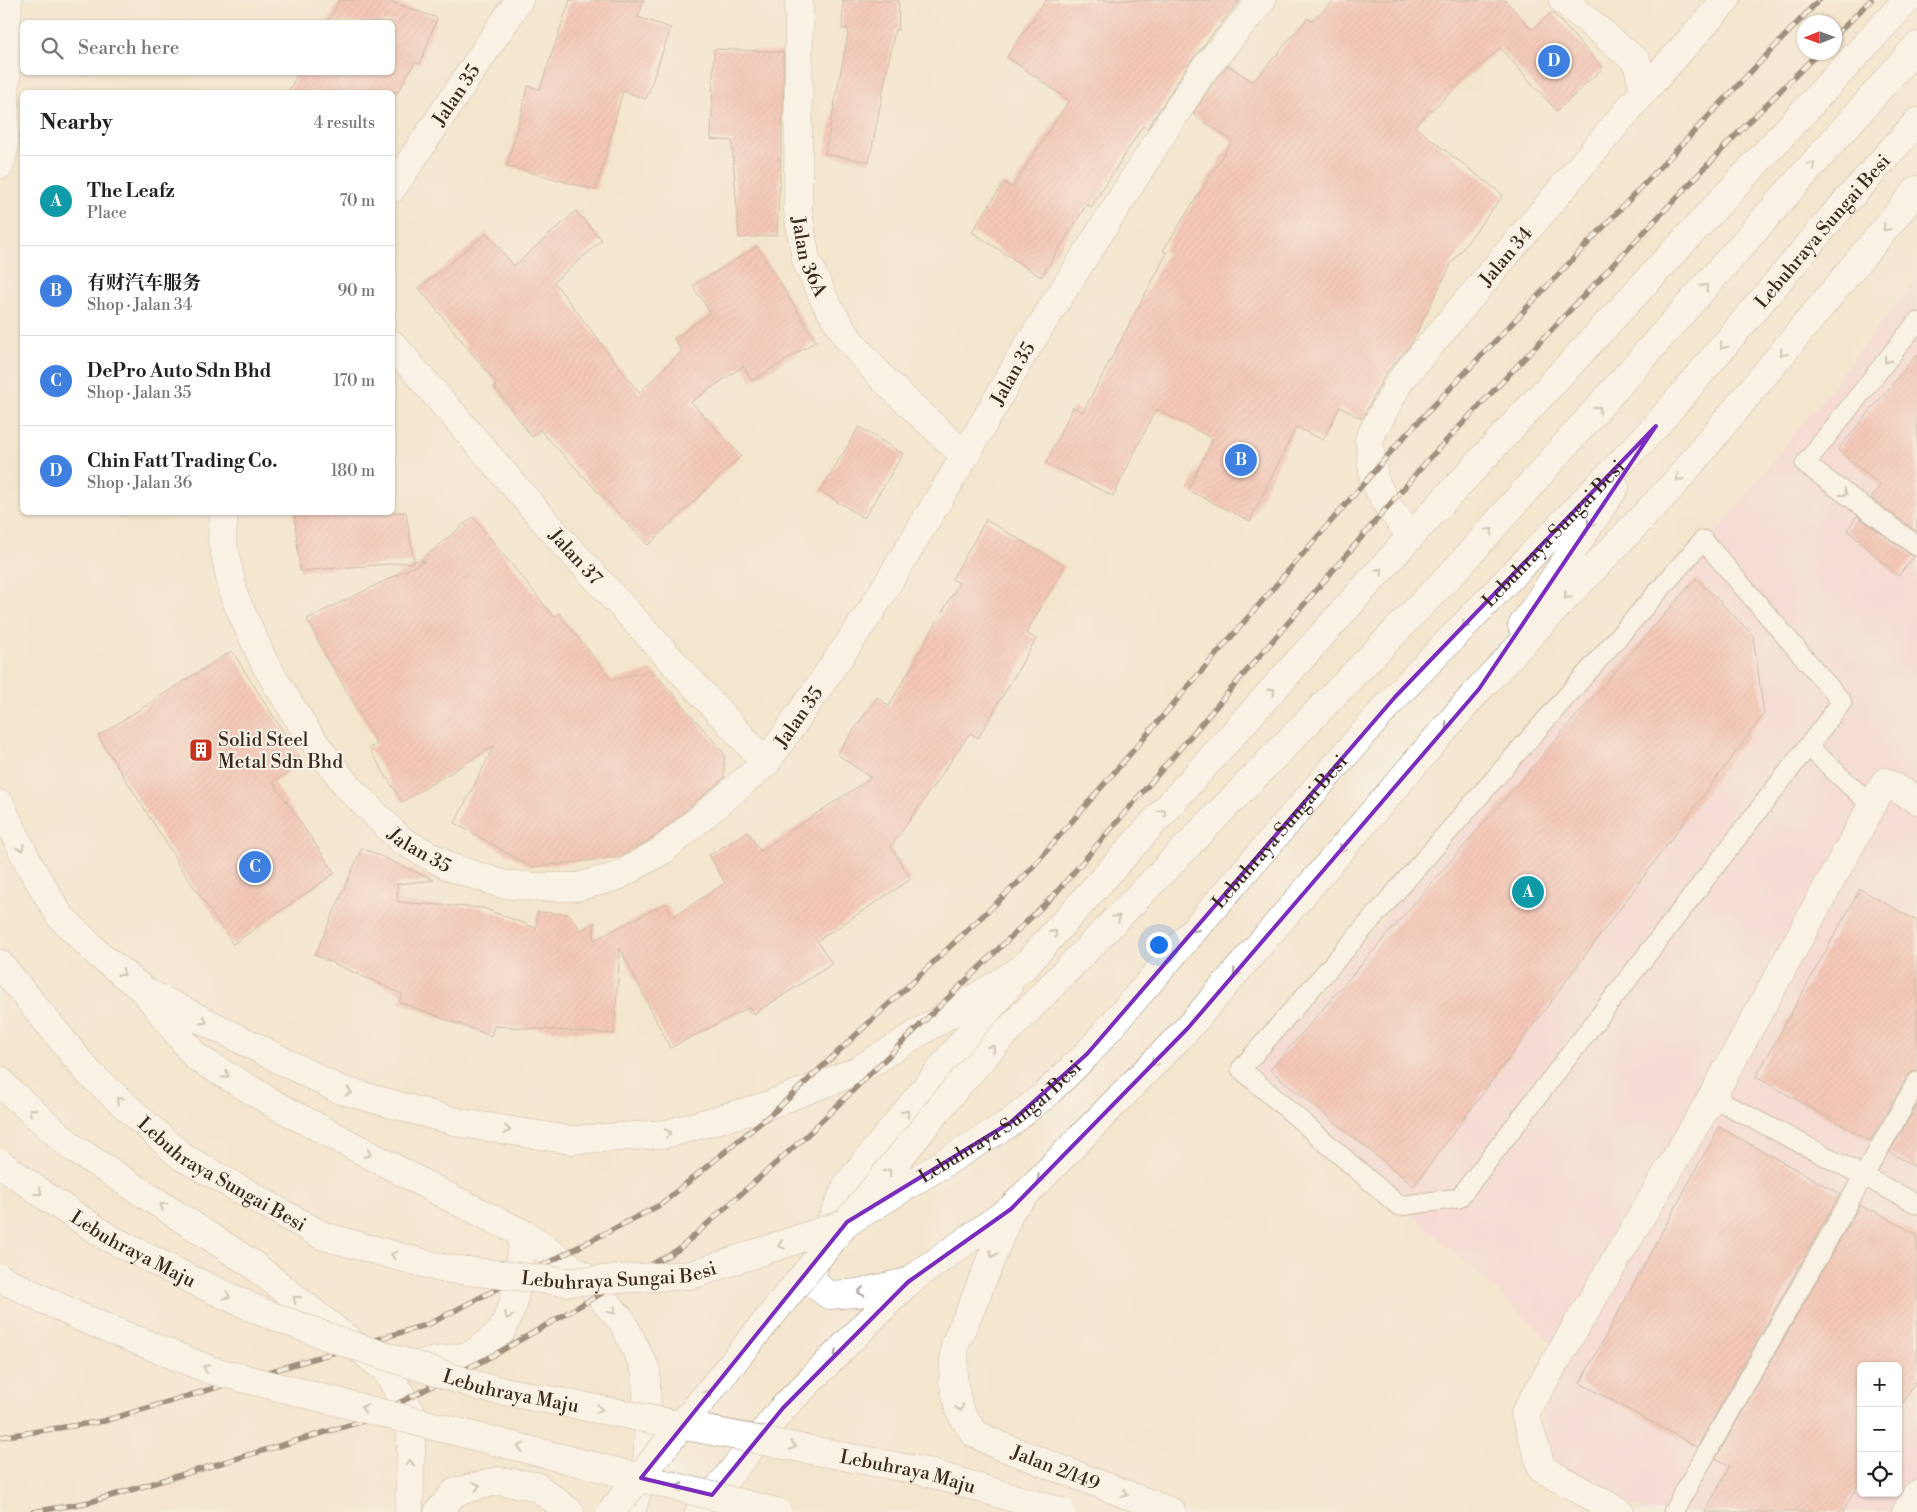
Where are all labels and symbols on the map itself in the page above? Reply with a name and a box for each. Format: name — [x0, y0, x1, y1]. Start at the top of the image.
north arrow — [1797, 15, 1842, 60]
pin: D — [1538, 42, 1570, 80]
street label: Jalan 35 — [427, 60, 486, 131]
street label: Lebuhraya Sungai Besi — [1750, 149, 1896, 313]
one-way arrow — [1807, 162, 1816, 171]
street label: Jalan 36A — [786, 214, 833, 302]
street label: Jalan 34 — [1474, 222, 1538, 292]
one-way arrow — [1883, 222, 1892, 231]
one-way arrow — [1699, 284, 1708, 293]
street label: Jalan 35 — [985, 337, 1041, 410]
one-way arrow — [1720, 340, 1729, 349]
one-way arrow — [1780, 347, 1788, 356]
one-way arrow — [1884, 354, 1892, 363]
one-way arrow — [1592, 406, 1600, 415]
pin: B — [1225, 441, 1257, 479]
street label: Lebuhraya Sungai Besi — [1477, 455, 1630, 613]
one-way arrow — [1676, 472, 1685, 481]
one-way arrow — [1838, 487, 1847, 495]
one-way arrow — [1587, 518, 1596, 528]
street label: Jalan 37 — [543, 523, 607, 590]
one-way arrow — [1484, 527, 1493, 536]
one-way arrow — [1374, 567, 1383, 576]
one-way arrow — [1564, 590, 1573, 599]
one-way arrow — [1462, 619, 1471, 628]
street label: Jalan 35 — [769, 682, 828, 753]
one-way arrow — [1266, 688, 1275, 697]
one-way arrow — [1444, 720, 1453, 729]
place label: Solid Steel Metal Sdn Bhd — [218, 728, 343, 774]
building icon: Solid Steel Metal Sdn Bhd — [188, 737, 214, 763]
street label: Lebuhraya Sungai Besi — [1207, 750, 1353, 914]
one-way arrow — [1157, 809, 1166, 818]
street label: Jalan 35 — [382, 822, 455, 878]
one-way arrow — [15, 843, 25, 852]
one-way arrow — [1339, 844, 1348, 853]
pin: C — [239, 848, 271, 886]
pin: A — [1512, 873, 1544, 911]
one-way arrow — [1112, 915, 1121, 924]
one-way arrow — [1191, 924, 1200, 933]
one-way arrow — [1049, 930, 1058, 939]
your location — [1146, 932, 1172, 958]
one-way arrow — [116, 967, 126, 976]
one-way arrow — [1233, 967, 1242, 976]
one-way arrow — [198, 1015, 207, 1025]
one-way arrow — [986, 1044, 995, 1053]
street label: Lebuhraya Sungai Besi — [914, 1055, 1087, 1189]
one-way arrow — [1151, 1057, 1160, 1066]
one-way arrow — [221, 1069, 230, 1078]
one-way arrow — [345, 1086, 354, 1097]
one-way arrow — [116, 1097, 125, 1106]
one-way arrow — [28, 1108, 37, 1117]
one-way arrow — [900, 1110, 908, 1119]
street label: Lebuhraya Sungai Besi — [133, 1112, 310, 1237]
one-way arrow — [503, 1125, 511, 1135]
one-way arrow — [664, 1128, 673, 1139]
one-way arrow — [363, 1148, 372, 1158]
one-way arrow — [882, 1169, 890, 1178]
one-way arrow — [1037, 1173, 1046, 1182]
one-way arrow — [33, 1186, 43, 1195]
one-way arrow — [159, 1203, 169, 1212]
street label: Lebuhraya Maju — [66, 1205, 200, 1293]
one-way arrow — [777, 1239, 786, 1249]
one-way arrow — [989, 1249, 999, 1258]
one-way arrow — [390, 1250, 399, 1261]
street label: Lebuhraya Sungai Besi — [520, 1256, 720, 1295]
one-way arrow — [856, 1286, 864, 1297]
one-way arrow — [222, 1290, 231, 1300]
one-way arrow — [293, 1296, 302, 1304]
one-way arrow — [607, 1305, 616, 1314]
one-way arrow — [504, 1311, 515, 1320]
one-way arrow — [834, 1348, 843, 1357]
one-way arrow — [202, 1364, 211, 1374]
street label: Lebuhraya Maju — [440, 1364, 581, 1418]
one-way arrow — [702, 1390, 710, 1399]
one-way arrow — [359, 1403, 368, 1414]
one-way arrow — [594, 1403, 603, 1414]
one-way arrow — [954, 1403, 964, 1412]
street label: Jalan 2/149 — [1007, 1440, 1103, 1496]
one-way arrow — [788, 1441, 797, 1451]
one-way arrow — [517, 1442, 526, 1453]
street label: Lebuhraya Maju — [838, 1445, 979, 1499]
one-way arrow — [405, 1459, 416, 1467]
one-way arrow — [472, 1481, 481, 1492]
one-way arrow — [674, 1482, 683, 1493]
one-way arrow — [1120, 1488, 1129, 1498]

